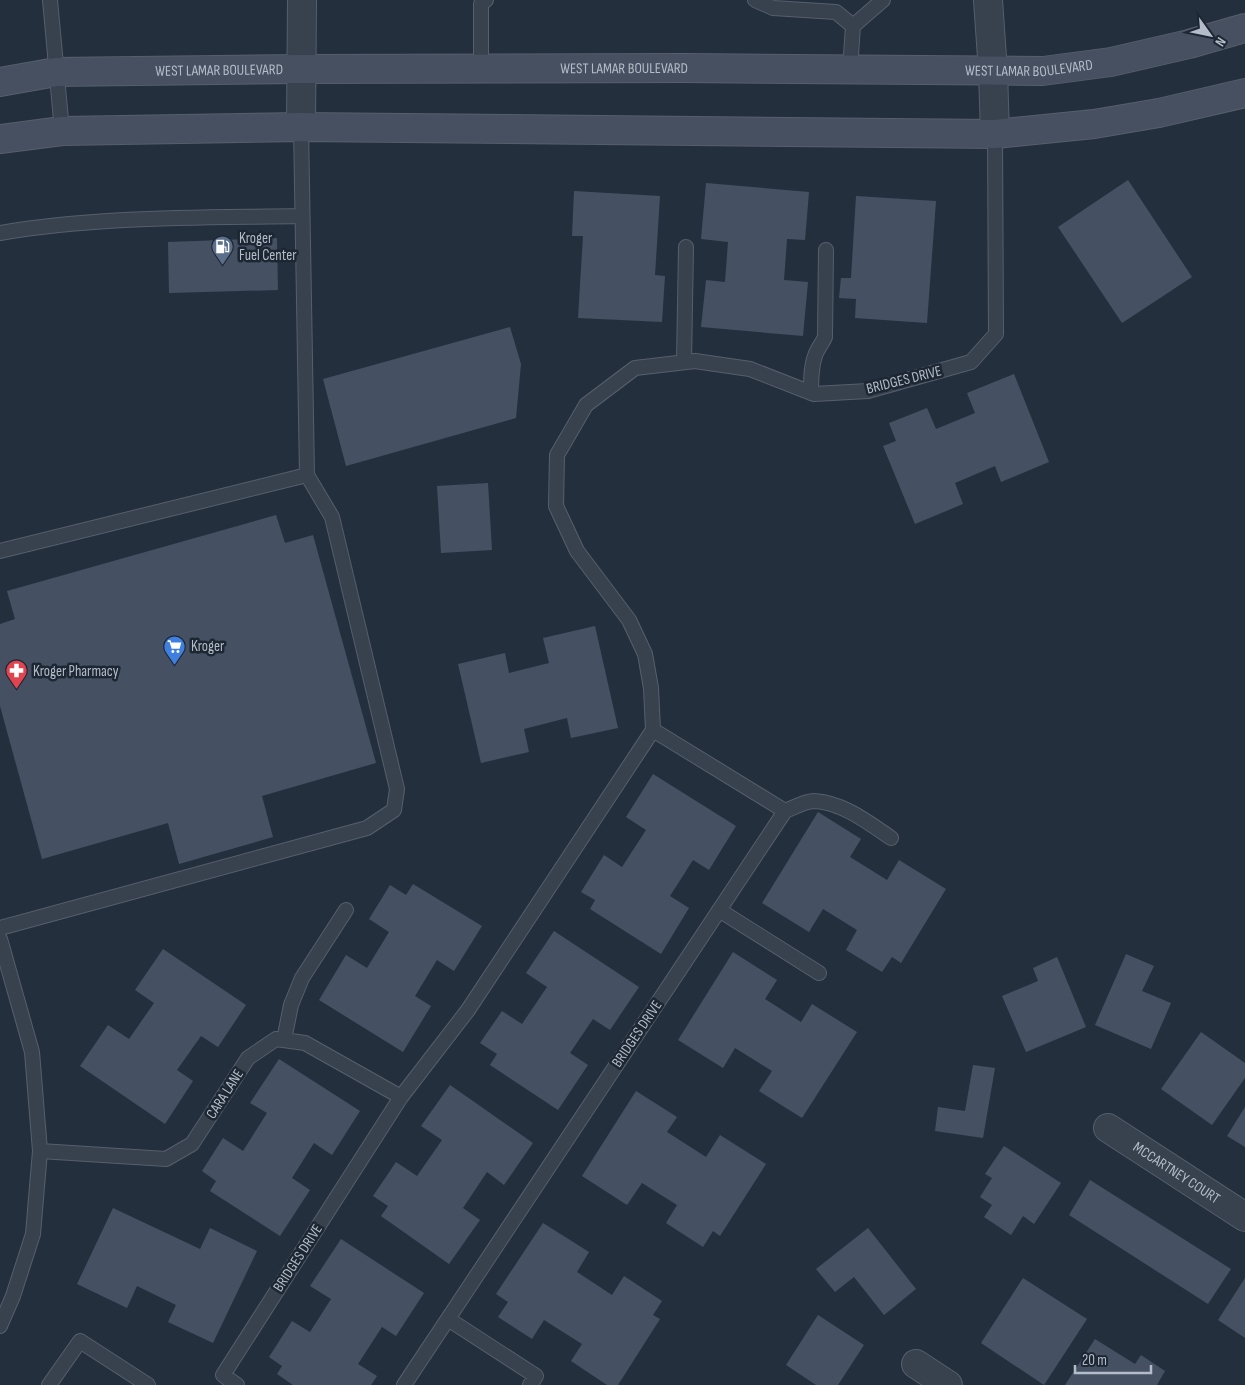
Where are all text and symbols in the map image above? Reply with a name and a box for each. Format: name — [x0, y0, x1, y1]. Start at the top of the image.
north arrow — [1185, 10, 1235, 60]
text: N — [1211, 34, 1230, 50]
street label: WEST LAMAR BOULEVARD — [965, 55, 1094, 81]
street label: WEST LAMAR BOULEVARD — [560, 58, 688, 78]
street label: WEST LAMAR BOULEVARD — [155, 60, 283, 80]
place label: Kroger Fuel Center — [239, 229, 297, 265]
fuel station icon: Kroger Fuel Center — [211, 235, 235, 266]
street label: BRIDGES DRIVE — [864, 361, 944, 399]
supermarket icon: Kroger — [163, 634, 187, 665]
place label: Kroger — [191, 637, 225, 656]
pharmacy icon: Kroger Pharmacy — [5, 659, 29, 690]
place label: Kroger Pharmacy — [33, 662, 119, 681]
street label: BRIDGES DRIVE — [608, 997, 666, 1071]
street label: CARA LANE — [202, 1066, 248, 1122]
street label: MCCARTNEY COURT — [1130, 1137, 1224, 1208]
street label: BRIDGES DRIVE — [269, 1221, 327, 1295]
scale bar — [1075, 1342, 1151, 1374]
text: 20 m — [1082, 1351, 1107, 1370]

